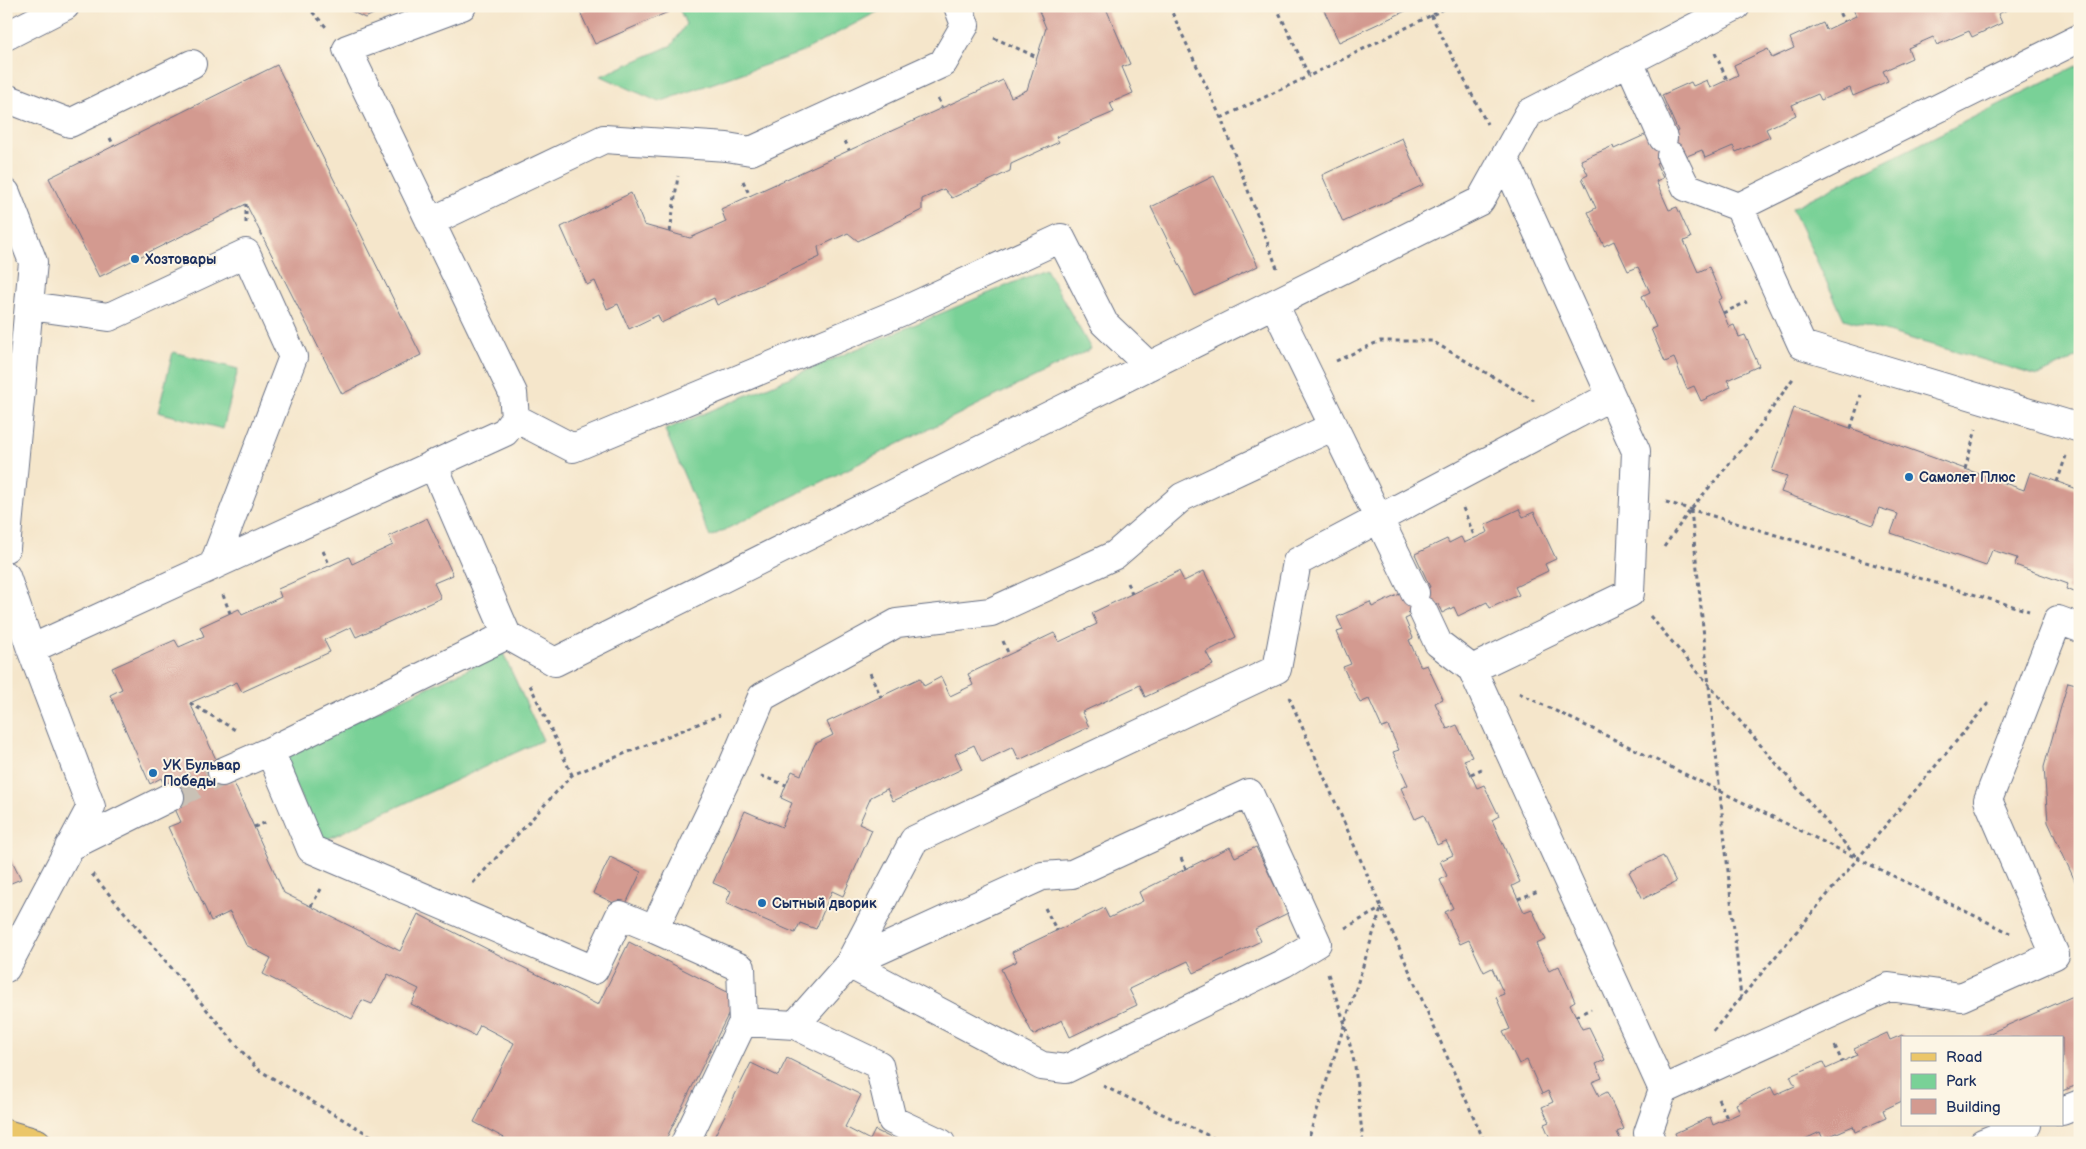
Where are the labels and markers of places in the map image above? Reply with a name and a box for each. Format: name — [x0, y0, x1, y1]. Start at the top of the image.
place label: Хозтовары — [144, 251, 216, 268]
marker: Хозтовары — [129, 253, 141, 265]
place label: Самолет Плюс — [1919, 469, 2016, 486]
marker: Самолет Плюс — [1903, 471, 1915, 483]
place label: УК Бульвар Победы — [163, 757, 241, 790]
marker: УК Бульвар Победы — [147, 767, 159, 779]
place label: Сытный дворик — [772, 895, 877, 912]
marker: Сытный дворик — [756, 897, 768, 909]

